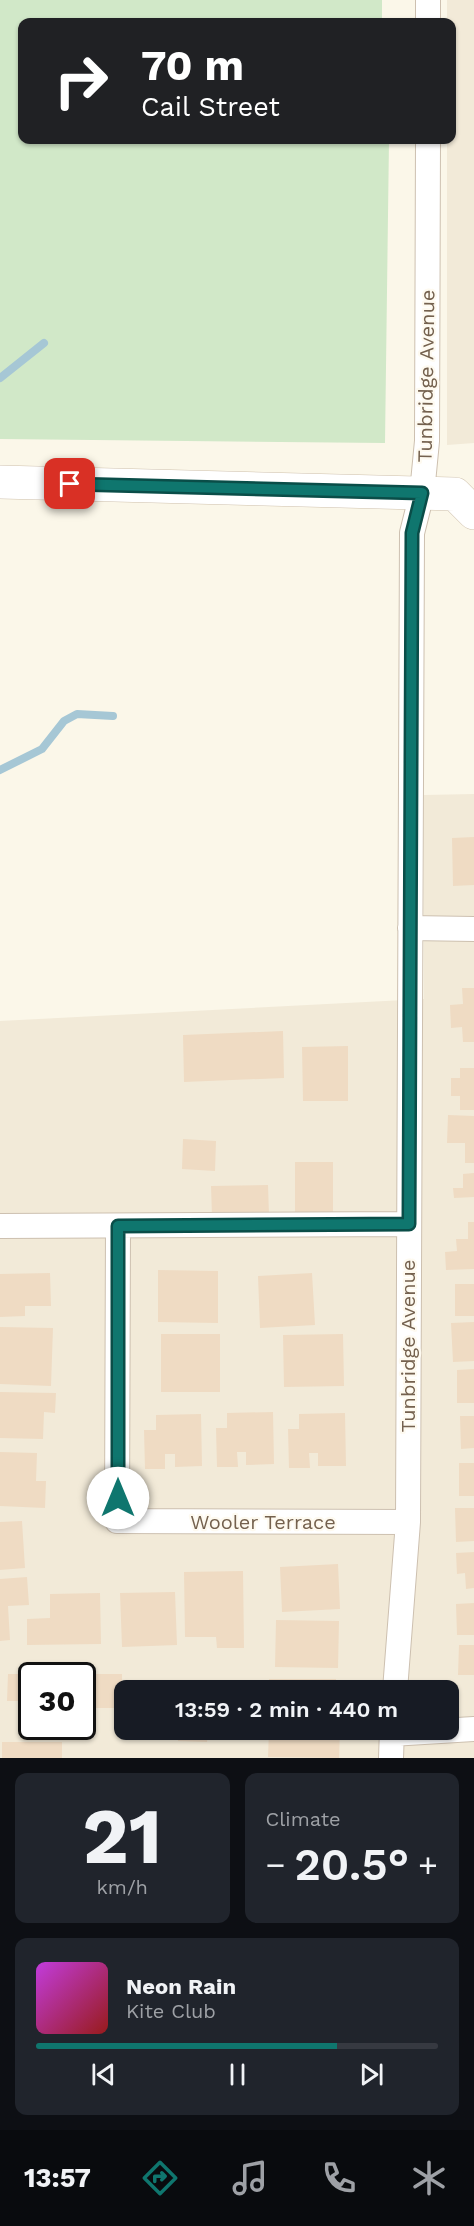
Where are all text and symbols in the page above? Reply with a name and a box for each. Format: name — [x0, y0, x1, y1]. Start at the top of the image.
text: 70 m — [141, 41, 244, 90]
icon: right — [42, 42, 120, 120]
text: Cail Street — [141, 91, 280, 123]
street label: Tunbridge Avenue — [412, 289, 440, 463]
pin — [44, 458, 95, 509]
icon: arrive — [53, 467, 86, 500]
street label: Tunbridge Avenue — [396, 1260, 420, 1433]
position arrow — [86, 1466, 150, 1530]
street label: Wooler Terrace — [190, 1510, 336, 1534]
speed limit sign: 30 — [18, 1662, 96, 1740]
text: 13:59 · 2 min · 440 m — [175, 1697, 398, 1722]
text: 21 — [82, 1790, 162, 1882]
text: Climate — [266, 1807, 341, 1831]
text: 20.5° — [294, 1838, 409, 1891]
text: − — [266, 1845, 285, 1884]
text: + — [418, 1845, 438, 1884]
text: km/h — [96, 1875, 148, 1899]
text: Neon Rain — [126, 1974, 236, 1999]
text: Kite Club — [126, 1999, 216, 2023]
icon: previous — [87, 2058, 120, 2091]
icon: pause — [221, 2058, 254, 2091]
icon: next — [355, 2058, 388, 2091]
icon: directions — [139, 2157, 181, 2199]
icon: music — [229, 2157, 271, 2199]
icon: phone — [318, 2157, 360, 2199]
icon: climate — [408, 2157, 450, 2199]
text: 13:57 — [24, 2162, 91, 2194]

